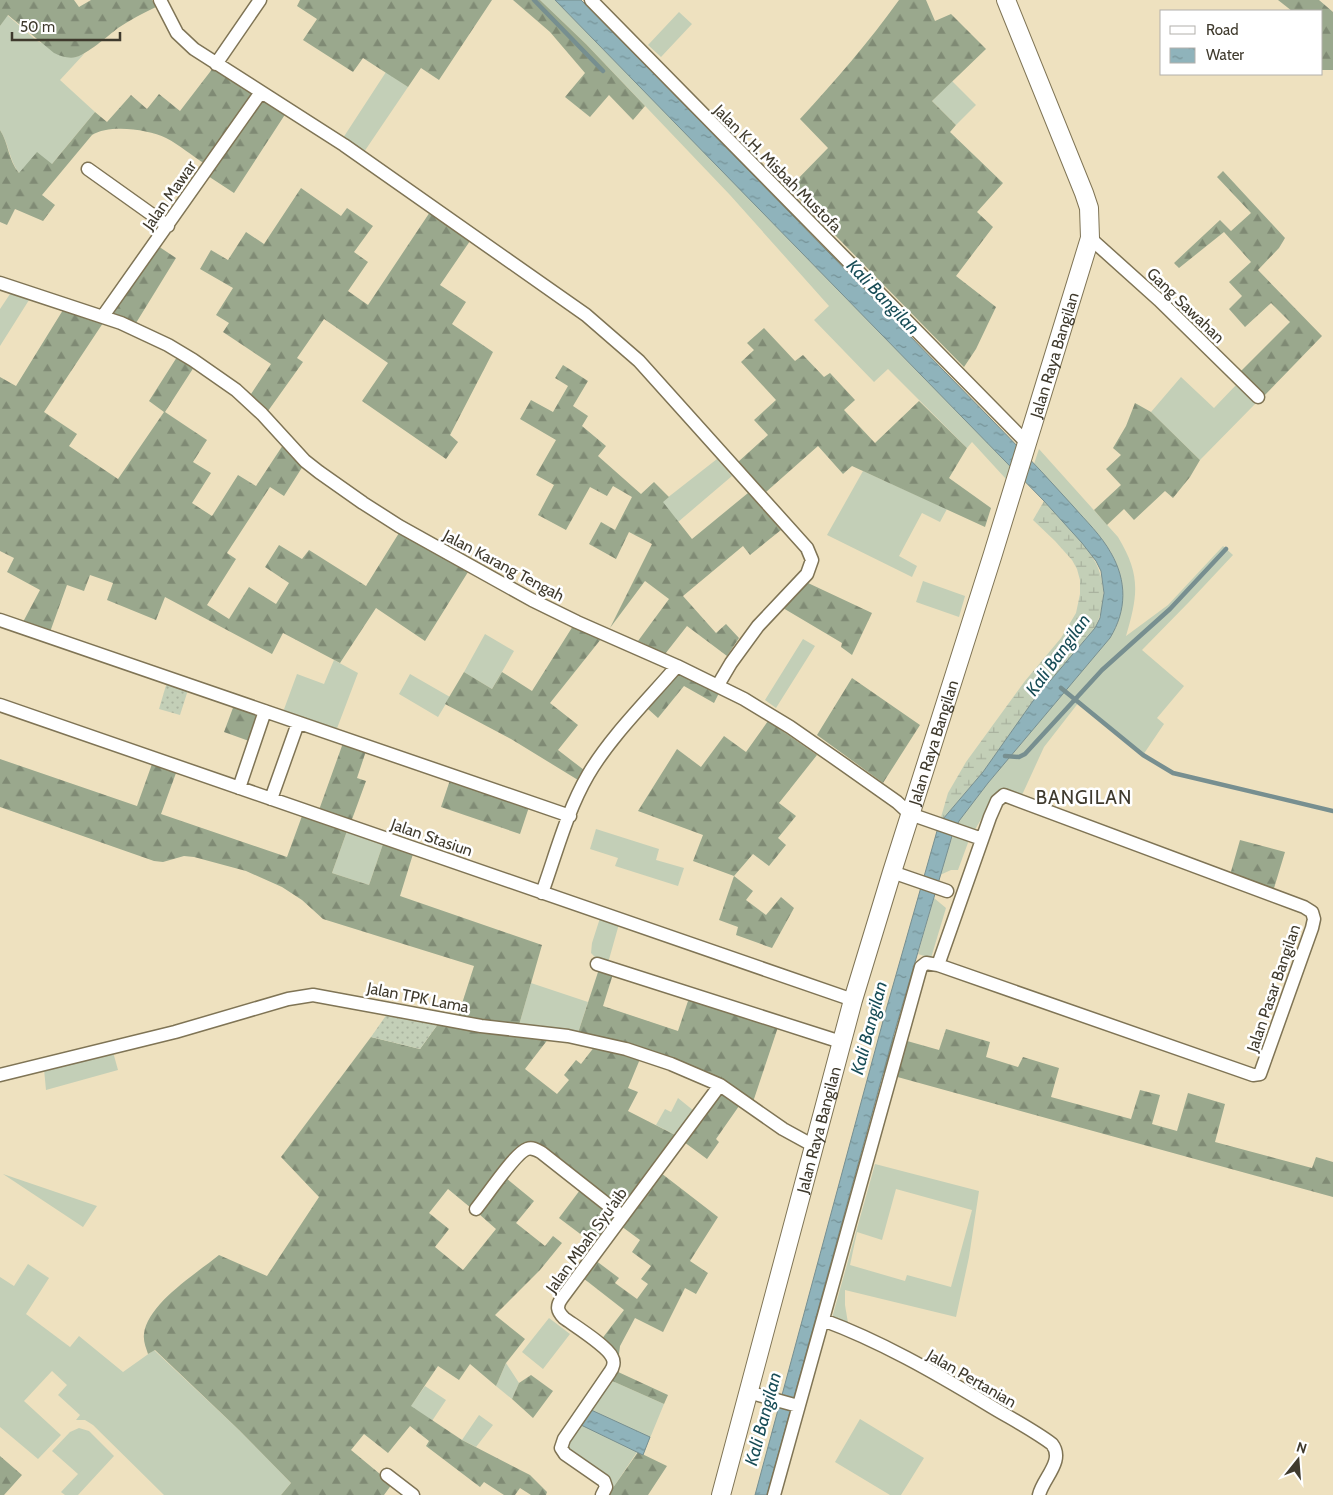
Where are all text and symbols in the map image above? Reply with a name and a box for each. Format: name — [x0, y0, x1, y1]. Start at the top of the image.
scale bar — [12, 10, 120, 42]
legend — [1160, 10, 1323, 75]
text: 50 m — [20, 18, 55, 36]
text: Road — [1206, 21, 1239, 39]
text: Water — [1206, 46, 1244, 64]
street label: Jalan K.H. Misbah Mustofa — [709, 100, 846, 236]
street label: Jalan Mawar — [138, 156, 201, 234]
water label: Kali Bangilan — [842, 255, 924, 339]
street label: Gang Sawahan — [1143, 264, 1228, 347]
street label: Jalan Raya Bangilan — [1026, 290, 1083, 421]
street label: Jalan Karang Tengah — [439, 525, 567, 605]
water label: Kali Bangilan — [1021, 610, 1095, 700]
street label: Jalan Raya Bangilan — [905, 678, 962, 808]
district label: BANGILAN — [1036, 786, 1132, 809]
street label: Jalan Stasiun — [388, 814, 475, 860]
street label: Jalan Pasar Bangilan — [1242, 922, 1304, 1055]
street label: Jalan TPK Lama — [364, 978, 471, 1017]
water label: Kali Bangilan — [846, 979, 892, 1077]
street label: Jalan Raya Bangilan — [793, 1065, 845, 1196]
street label: Jalan Mbah Syu'aib — [541, 1184, 631, 1297]
street label: Jalan Pertanian — [923, 1345, 1020, 1412]
water label: Kali Bangilan — [740, 1370, 786, 1468]
north arrow — [1273, 1435, 1323, 1485]
text: N — [1294, 1438, 1309, 1458]

